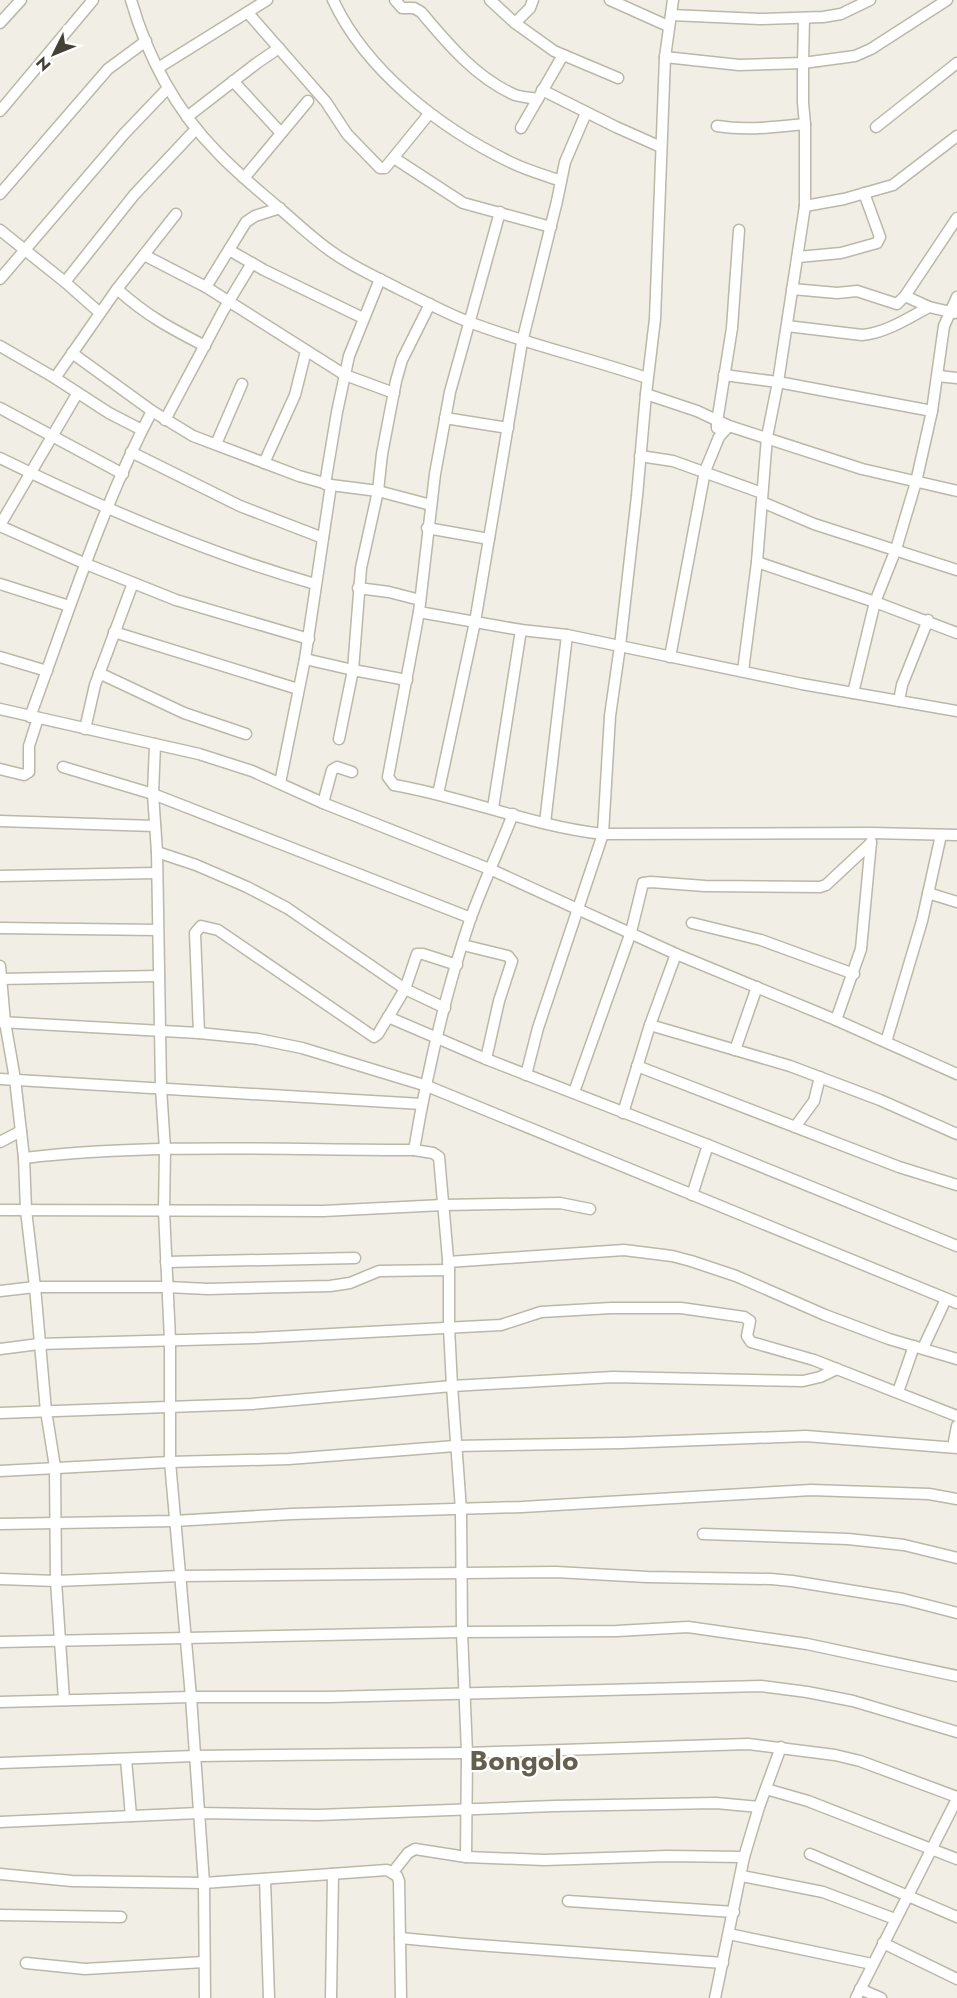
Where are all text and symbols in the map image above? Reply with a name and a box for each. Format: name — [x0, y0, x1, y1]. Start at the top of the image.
north arrow — [24, 24, 84, 84]
text: N — [31, 51, 56, 76]
district label: Bongolo — [470, 1740, 578, 1781]

